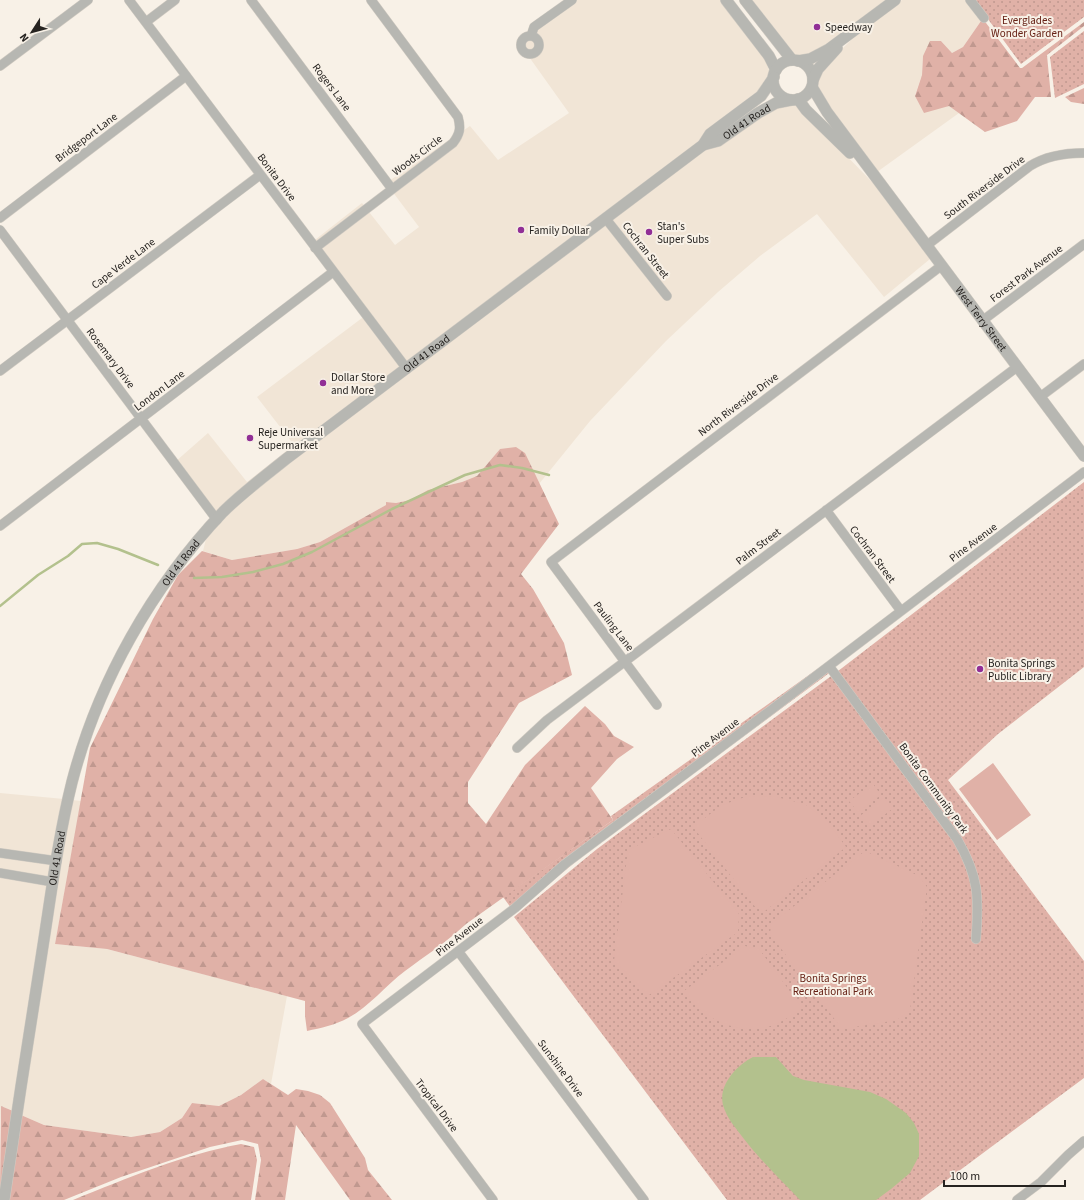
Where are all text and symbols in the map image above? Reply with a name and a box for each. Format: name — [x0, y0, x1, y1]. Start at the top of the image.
north arrow — [12, 12, 52, 52]
park label: Everglades Wonder Garden — [991, 13, 1063, 41]
place label: Speedway — [825, 20, 872, 35]
marker: Speedway — [812, 22, 822, 32]
text: N — [16, 30, 33, 45]
street label: Rogers Lane — [309, 60, 355, 115]
street label: Old 41 Road — [720, 100, 773, 144]
street label: Bridgeport Lane — [52, 109, 121, 166]
street label: Woods Circle — [389, 131, 446, 179]
street label: Bonita Drive — [254, 150, 300, 205]
street label: South Riverside Drive — [941, 152, 1028, 223]
street label: Cochran Street — [619, 219, 673, 282]
place label: Stan's Super Subs — [657, 219, 709, 247]
place label: Family Dollar — [529, 223, 589, 238]
marker: Family Dollar — [516, 225, 526, 235]
marker: Stan's Super Subs — [644, 227, 654, 237]
street label: Cape Verde Lane — [88, 234, 159, 292]
street label: Forest Park Avenue — [987, 241, 1066, 306]
street label: West Terry Street — [952, 283, 1010, 355]
street label: Rosemary Drive — [83, 325, 139, 392]
street label: Old 41 Road — [400, 331, 453, 376]
street label: London Lane — [131, 366, 188, 414]
street label: North Riverside Drive — [695, 369, 782, 440]
place label: Dollar Store and More — [331, 370, 386, 398]
marker: Dollar Store and More — [318, 378, 328, 388]
place label: Reje Universal Supermarket — [258, 425, 323, 453]
marker: Reje Universal Supermarket — [245, 433, 255, 443]
street label: Pine Avenue — [946, 519, 1001, 565]
street label: Cochran Street — [846, 523, 899, 586]
street label: Palm Street — [733, 524, 784, 568]
street label: Old 41 Road — [158, 536, 204, 589]
street label: Pauling Lane — [590, 598, 638, 655]
place label: Bonita Springs Public Library — [988, 656, 1055, 684]
marker: Bonita Springs Public Library — [975, 664, 985, 674]
street label: Pine Avenue — [688, 714, 743, 760]
street label: Bonita Community Park — [895, 740, 972, 837]
street label: Old 41 Road — [45, 830, 69, 886]
street label: Pine Avenue — [432, 913, 487, 960]
park label: Bonita Springs Recreational Park — [793, 971, 874, 999]
street label: Sunshine Drive — [534, 1036, 588, 1101]
street label: Tropical Drive — [412, 1076, 462, 1135]
scale bar — [944, 1162, 1065, 1188]
text: 100 m — [950, 1168, 980, 1185]

